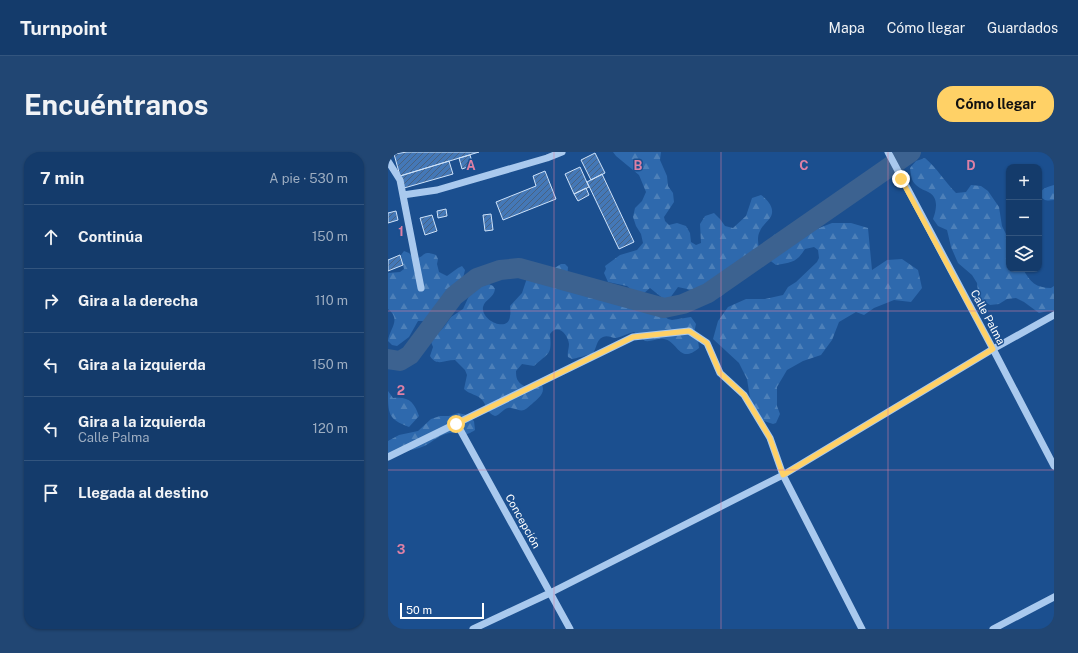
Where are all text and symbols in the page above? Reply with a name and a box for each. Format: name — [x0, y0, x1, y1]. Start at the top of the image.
text: Turnpoint — [20, 17, 107, 39]
text: Mapa — [829, 20, 865, 36]
text: Cómo llegar — [887, 20, 965, 36]
text: Guardados — [987, 20, 1058, 36]
button: Cómo llegar — [937, 86, 1054, 122]
text: Encuéntranos — [24, 88, 209, 121]
text: A — [466, 158, 476, 173]
text: B — [634, 158, 643, 173]
text: C — [799, 158, 809, 173]
text: D — [966, 158, 976, 173]
map controls — [1006, 164, 1042, 272]
button: + — [1006, 164, 1042, 200]
text: 7 min — [40, 168, 84, 188]
route end — [892, 170, 910, 188]
text: A pie · 530 m — [269, 171, 348, 186]
button: − — [1006, 200, 1042, 236]
text: 1 — [398, 224, 404, 239]
icon: ahead — [40, 226, 62, 248]
text: Continúa — [78, 228, 143, 245]
text: 150 m — [312, 229, 348, 244]
button: layers — [1006, 236, 1042, 272]
street label: Calle Palma — [969, 287, 1007, 347]
icon: right — [40, 290, 62, 312]
text: Gira a la derecha — [78, 292, 198, 309]
text: 110 m — [315, 293, 348, 308]
icon: left — [40, 354, 62, 376]
text: Gira a la izquierda — [78, 356, 206, 373]
text: 150 m — [312, 357, 348, 372]
text: 2 — [397, 383, 405, 398]
text: Gira a la izquierda — [78, 413, 206, 430]
route start — [447, 415, 465, 433]
icon: left — [40, 418, 62, 440]
text: 120 m — [313, 421, 348, 436]
text: Calle Palma — [78, 430, 149, 445]
icon: arrive — [40, 482, 62, 504]
text: Llegada al destino — [78, 484, 209, 501]
street label: Concepción — [503, 492, 543, 550]
text: 3 — [397, 542, 406, 557]
scale bar — [400, 601, 484, 620]
text: 50 m — [406, 604, 432, 616]

